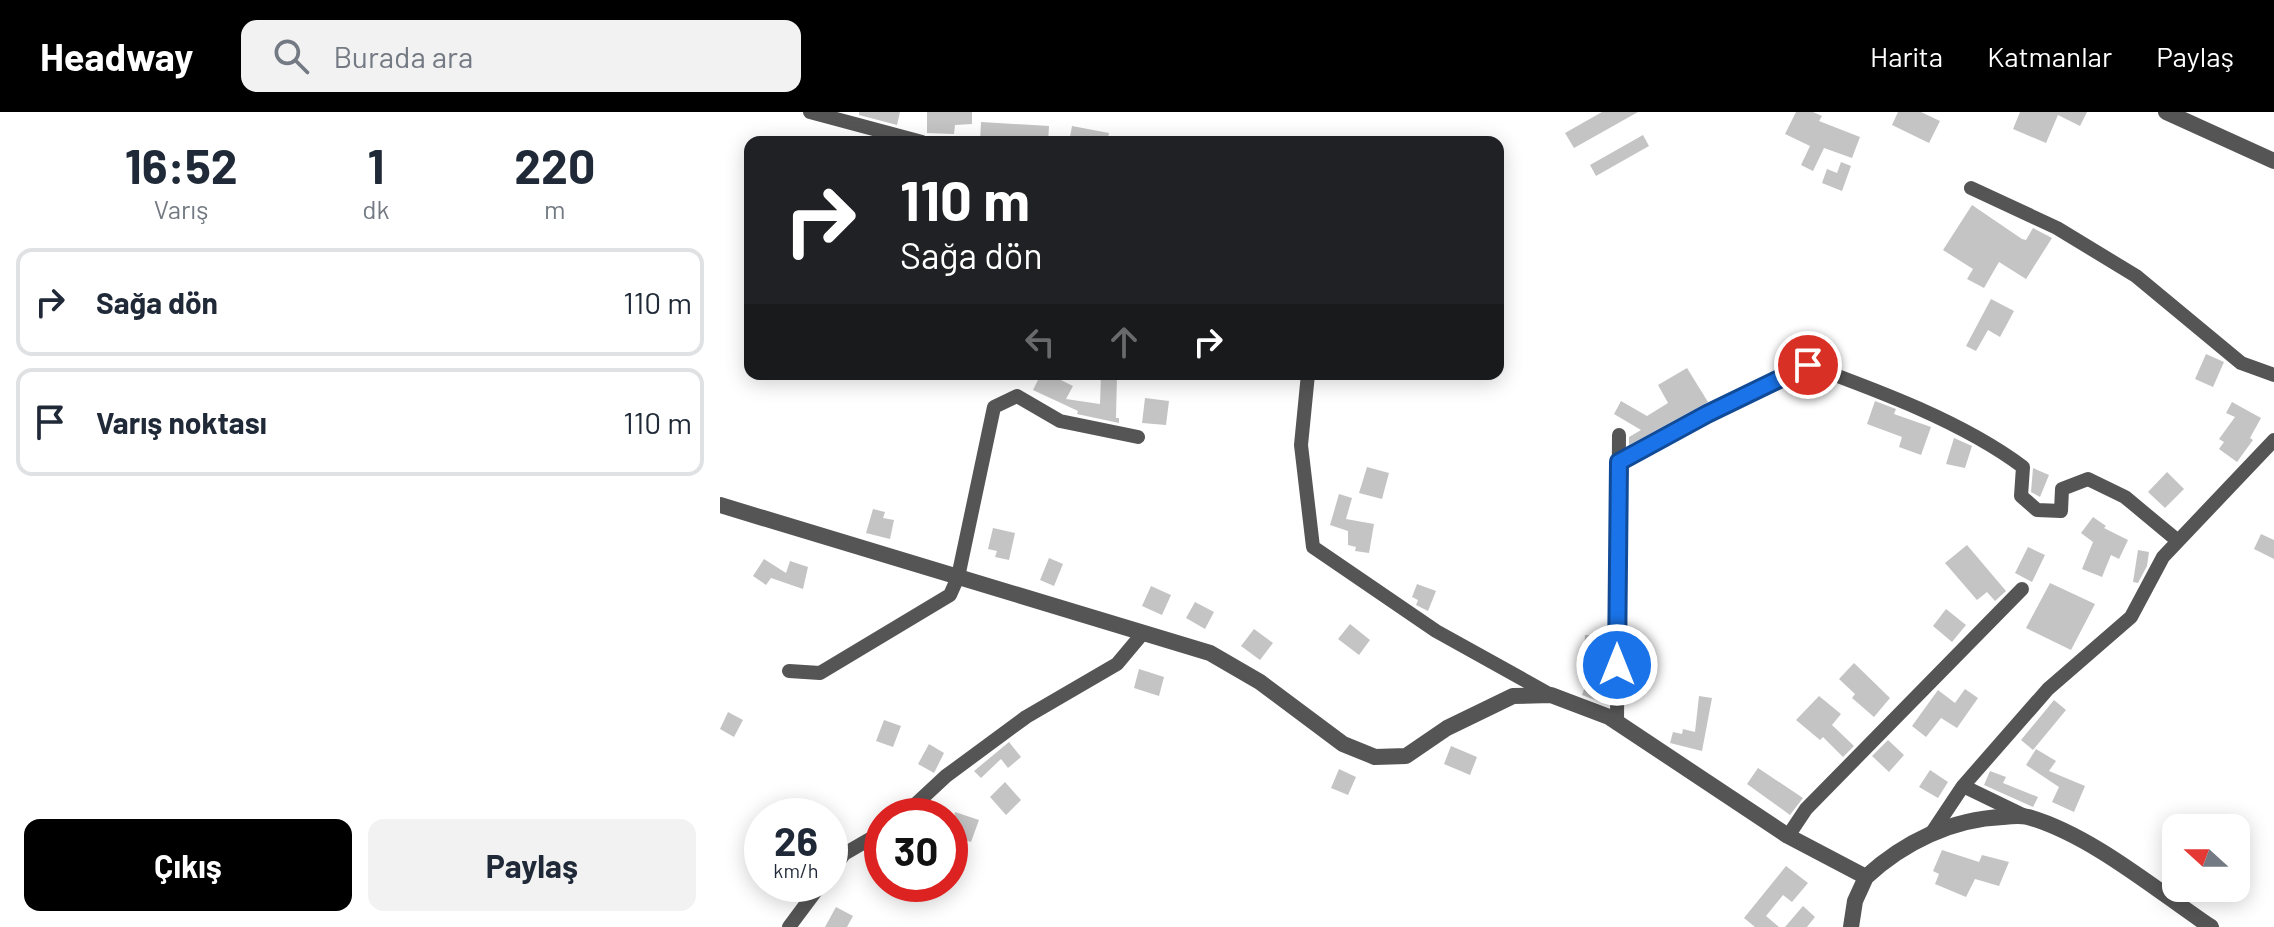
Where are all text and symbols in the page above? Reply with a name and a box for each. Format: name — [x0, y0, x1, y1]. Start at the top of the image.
search box — [241, 20, 801, 92]
text: Headway — [40, 33, 193, 79]
icon: search — [269, 34, 313, 78]
text: Burada ara — [333, 38, 473, 74]
text: Harita — [1870, 39, 1943, 73]
text: Katmanlar — [1987, 39, 2112, 73]
text: Paylaş — [2156, 39, 2234, 73]
text: 16:52 — [125, 136, 238, 194]
text: 1 — [367, 136, 384, 194]
text: 220 — [514, 136, 595, 194]
text: 110 m — [900, 165, 1030, 232]
icon: right — [768, 168, 872, 272]
text: Varış — [154, 193, 209, 224]
text: dk — [362, 193, 390, 224]
text: m — [544, 193, 566, 224]
text: Sağa dön — [900, 233, 1043, 276]
icon: right — [28, 280, 72, 324]
text: Sağa dön — [96, 284, 218, 320]
text: 110 m — [623, 284, 692, 320]
icon: left — [1018, 320, 1062, 364]
icon: ahead — [1102, 320, 1146, 364]
icon: right — [1186, 320, 1230, 364]
pin — [1774, 331, 1842, 399]
icon: arrive — [1786, 343, 1830, 387]
icon: arrive — [28, 400, 72, 444]
text: Varış noktası — [96, 404, 267, 440]
text: 110 m — [623, 404, 692, 440]
position arrow — [1575, 623, 1659, 707]
speed limit sign: 30 — [864, 798, 968, 902]
north arrow — [2162, 814, 2250, 902]
map controls — [2162, 814, 2250, 902]
text: 26 — [774, 816, 818, 864]
button: Çıkış — [24, 819, 352, 911]
button: Paylaş — [368, 819, 696, 911]
text: km/h — [773, 858, 819, 882]

